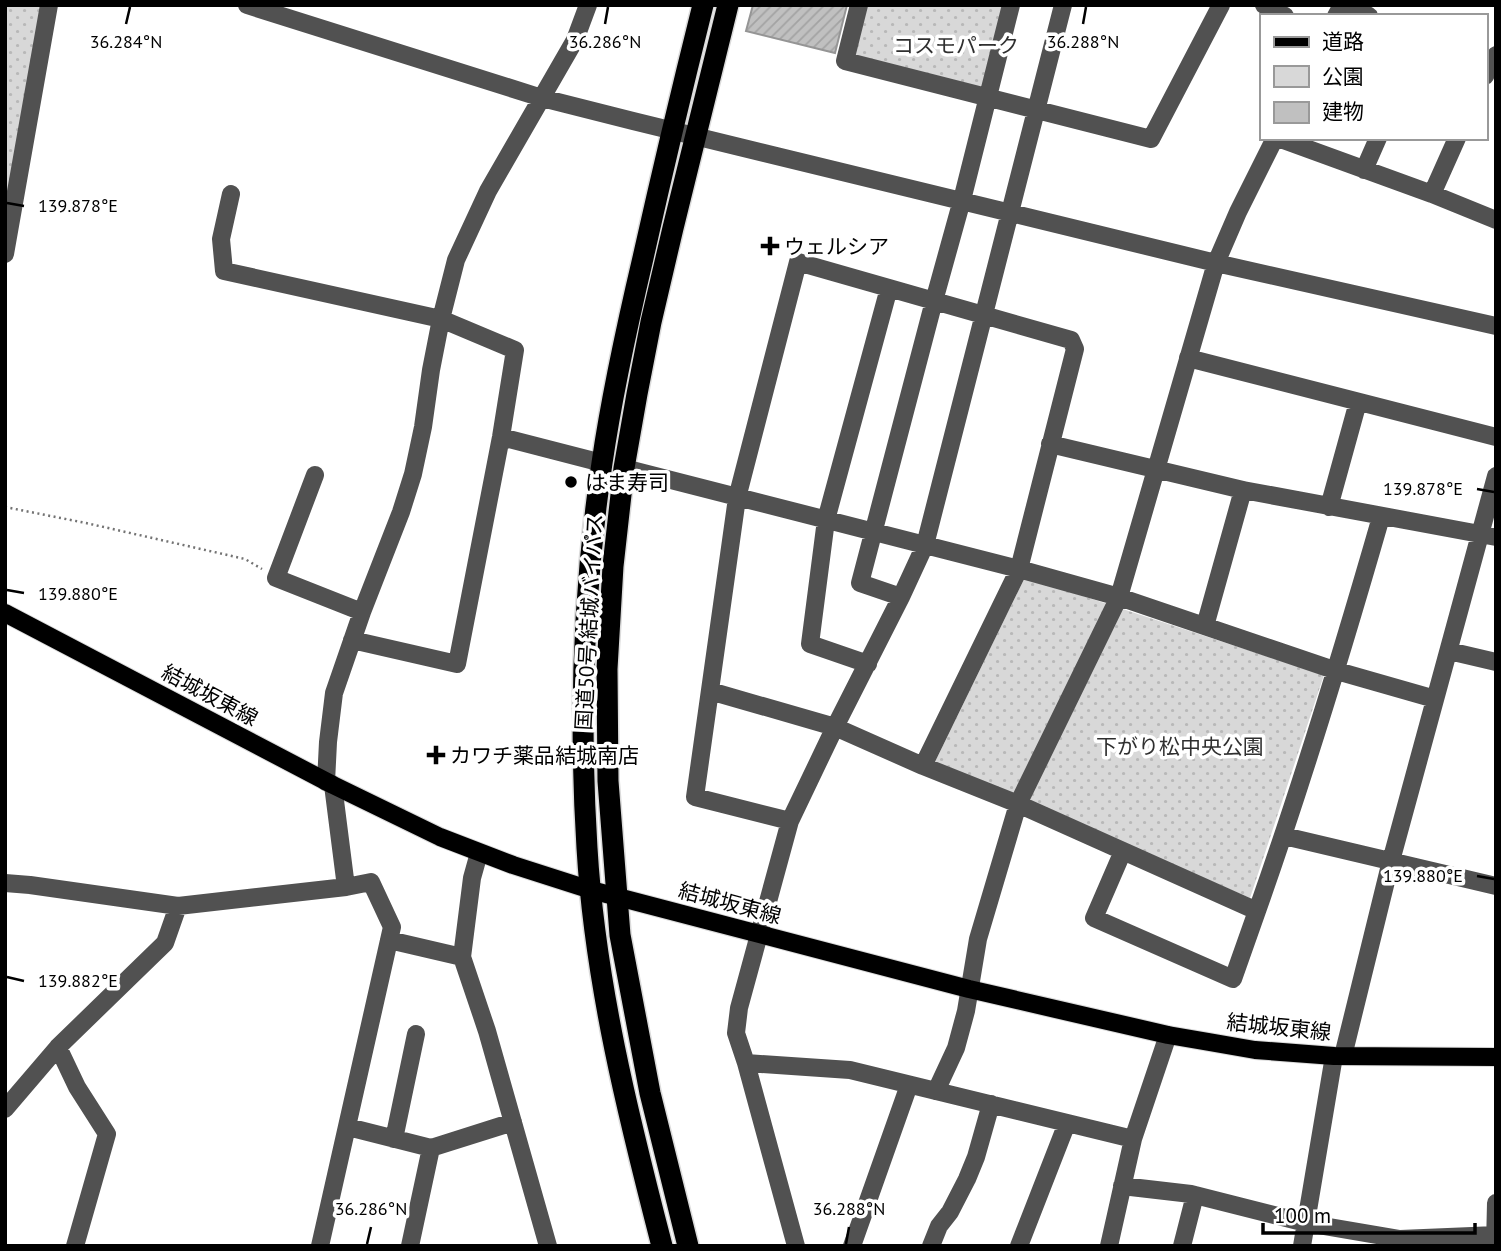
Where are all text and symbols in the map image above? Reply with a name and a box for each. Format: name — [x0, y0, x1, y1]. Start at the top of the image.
legend — [1260, 14, 1487, 140]
text: 道路 — [1322, 28, 1364, 55]
text: 36.284°N — [90, 30, 162, 53]
text: 36.286°N — [569, 30, 641, 53]
text: 36.288°N — [1047, 30, 1119, 53]
park label: コスモパーク — [893, 32, 1019, 59]
text: 公園 — [1322, 63, 1364, 90]
text: 建物 — [1322, 98, 1364, 125]
text: 139.878°E — [38, 194, 118, 217]
place label: ウェルシア — [784, 233, 889, 260]
marker: ウェルシア — [762, 238, 778, 254]
place label: はま寿司 — [585, 469, 669, 496]
marker: はま寿司 — [563, 474, 579, 490]
text: 139.878°E — [1383, 477, 1463, 500]
street label: 国道50号 結城バイパス — [570, 513, 608, 731]
text: 139.880°E — [38, 582, 118, 605]
street label: 結城坂東線 — [157, 658, 263, 732]
park label: 下がり松中央公園 — [1096, 733, 1264, 760]
place label: カワチ薬品結城南店 — [450, 742, 639, 769]
marker: カワチ薬品結城南店 — [428, 747, 444, 763]
text: 139.880°E — [1383, 864, 1463, 887]
street label: 結城坂東線 — [676, 876, 784, 930]
text: 139.882°E — [38, 969, 118, 992]
street label: 結城坂東線 — [1225, 1008, 1333, 1046]
scale bar — [1263, 1192, 1475, 1236]
text: 36.286°N — [335, 1197, 407, 1220]
text: 36.288°N — [813, 1197, 885, 1220]
text: 100 m — [1274, 1202, 1331, 1229]

